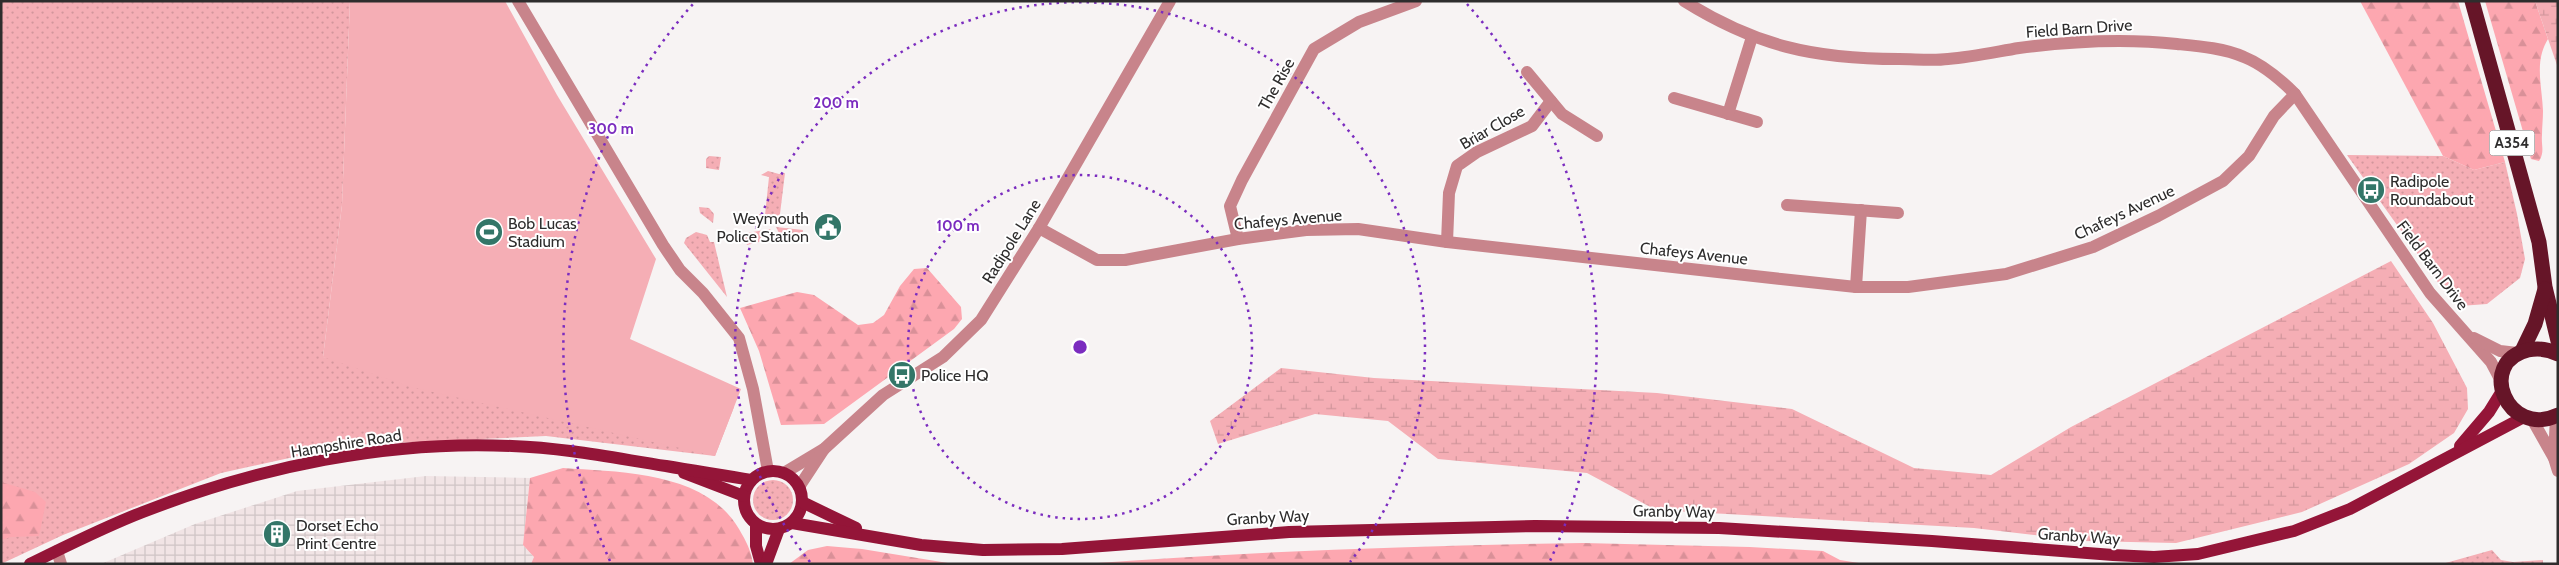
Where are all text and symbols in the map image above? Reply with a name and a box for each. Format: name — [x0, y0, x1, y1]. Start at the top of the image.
street label: Field Barn Drive — [2025, 15, 2133, 42]
street label: The Rise — [1254, 55, 1298, 114]
text: 200 m — [813, 94, 859, 112]
street label: Briar Close — [1457, 101, 1528, 154]
text: 300 m — [588, 120, 634, 138]
road number: A354 — [2490, 130, 2534, 156]
place label: Radipole Roundabout — [2390, 172, 2474, 209]
bus stop icon: Radipole Roundabout — [2356, 175, 2386, 205]
street label: Chafeys Avenue — [2071, 181, 2177, 244]
street label: Radipole Lane — [978, 196, 1045, 287]
street label: Chafeys Avenue — [1233, 205, 1343, 234]
place label: Weymouth Police Station — [717, 209, 809, 246]
public building icon: Weymouth Police Station — [813, 212, 843, 242]
place label: Bob Lucas Stadium — [508, 214, 577, 251]
sports icon: Bob Lucas Stadium — [474, 217, 504, 247]
text: 100 m — [936, 217, 980, 235]
street label: Field Barn Drive — [2393, 217, 2472, 314]
street label: Chafeys Avenue — [1639, 238, 1749, 269]
centre of rings — [1071, 338, 1089, 356]
bus stop icon: Police HQ — [887, 360, 917, 390]
place label: Police HQ — [921, 366, 988, 385]
street label: Hampshire Road — [289, 425, 403, 462]
street label: Granby Way — [1633, 501, 1715, 522]
street label: Granby Way — [1226, 506, 1310, 529]
place label: Dorset Echo Print Centre — [296, 516, 379, 553]
building icon: Dorset Echo Print Centre — [262, 519, 292, 549]
street label: Granby Way — [2037, 524, 2121, 549]

